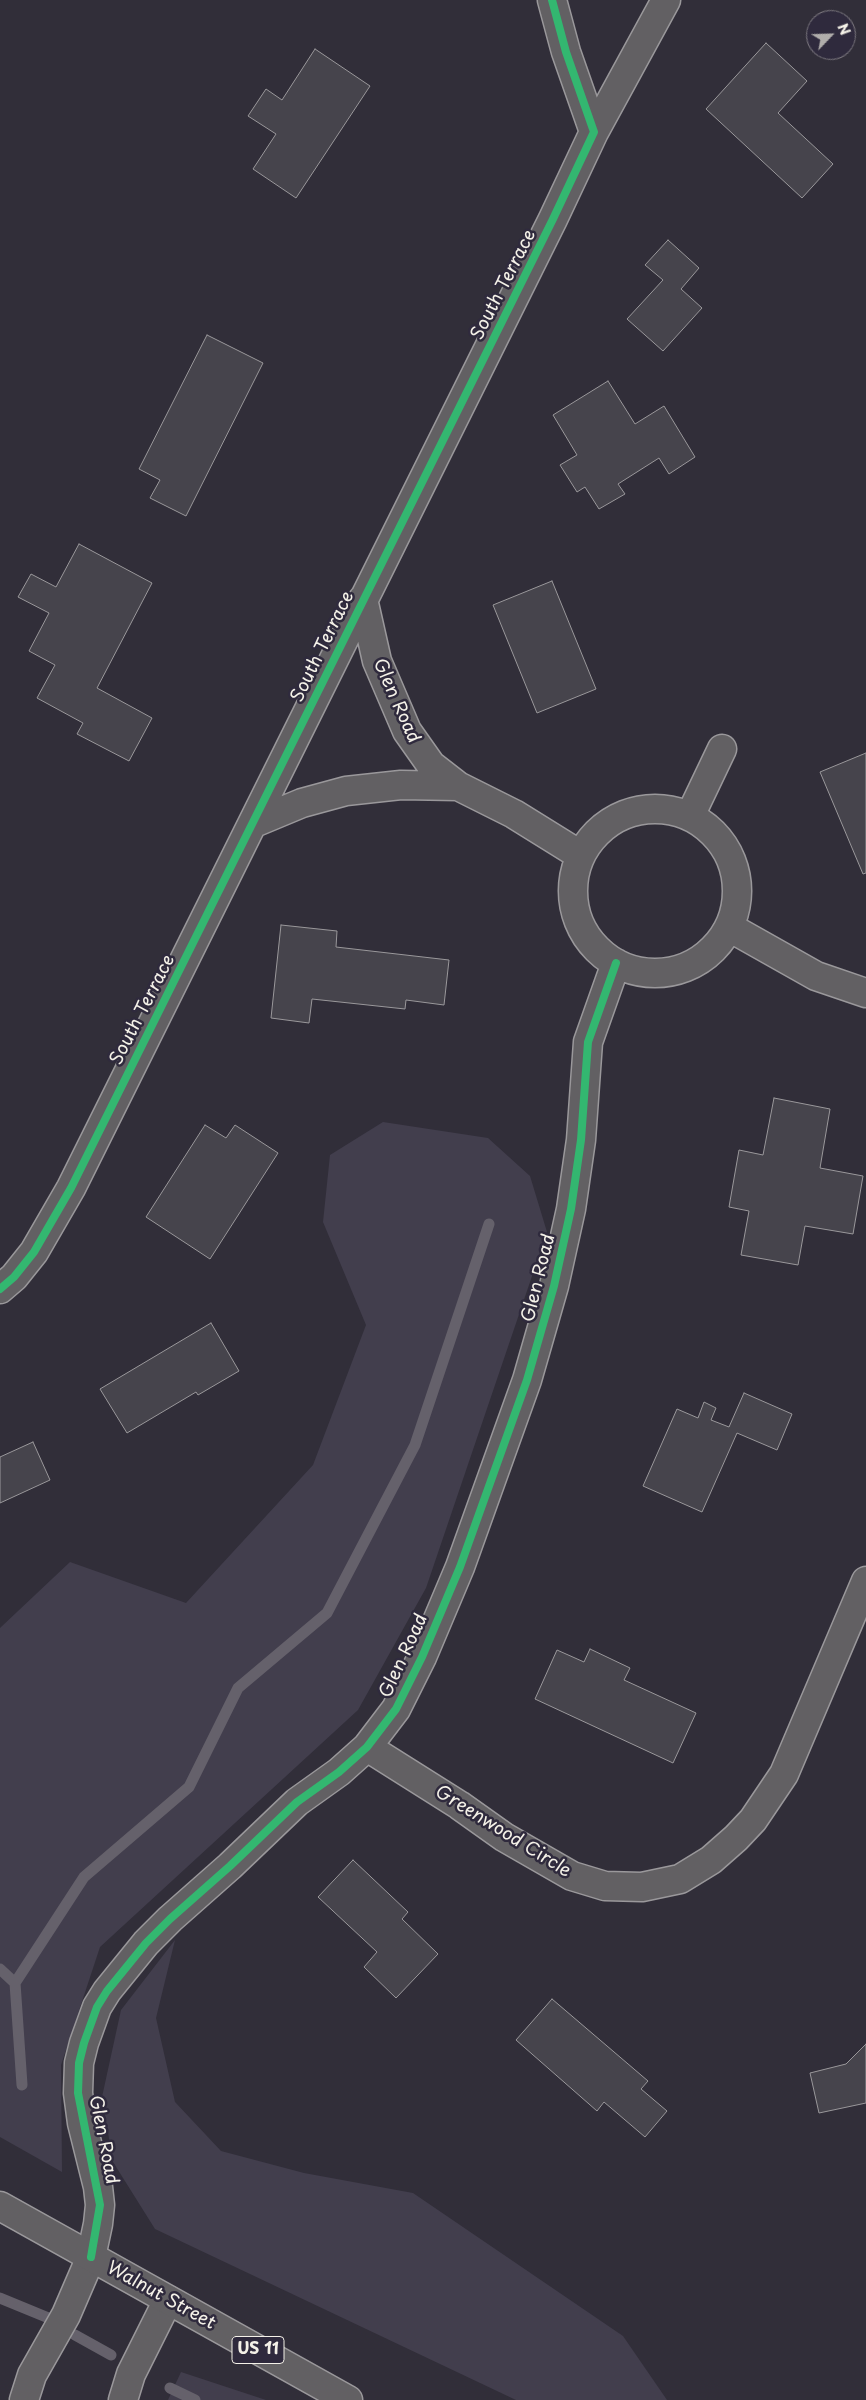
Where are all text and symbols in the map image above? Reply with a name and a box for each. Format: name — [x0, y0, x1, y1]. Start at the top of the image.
north arrow — [806, 10, 856, 60]
text: N — [832, 20, 856, 38]
street label: South Terrace — [467, 226, 541, 344]
street label: South Terrace — [287, 588, 359, 706]
street label: Glen Road — [368, 655, 424, 747]
street label: South Terrace — [106, 951, 180, 1069]
street label: Glen Road — [518, 1232, 560, 1324]
street label: Glen Road — [375, 1611, 433, 1701]
street label: Greenwood Circle — [431, 1781, 575, 1883]
street label: Glen Road — [84, 2094, 122, 2186]
street label: Walnut Street — [103, 2257, 219, 2335]
road number: US 11 — [232, 2336, 284, 2364]

